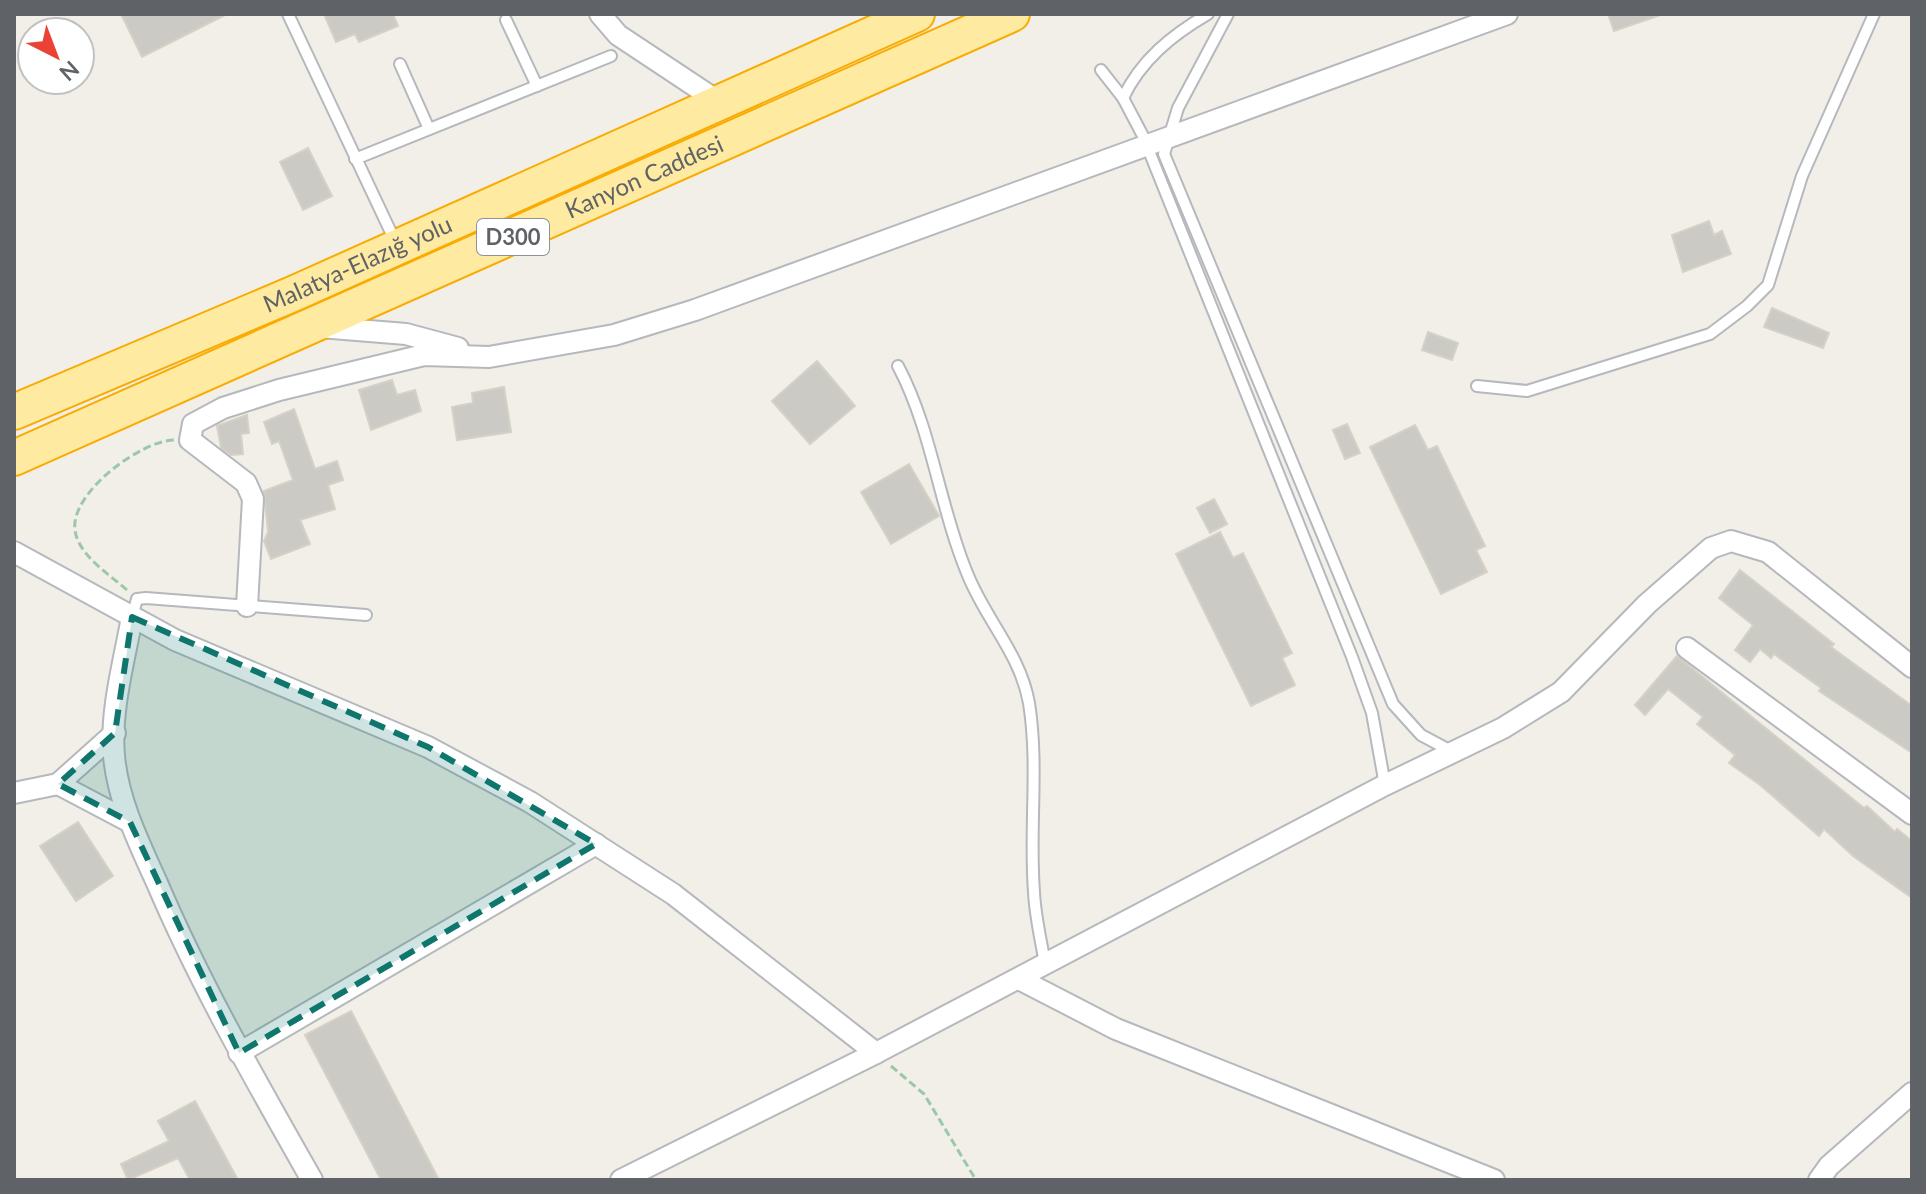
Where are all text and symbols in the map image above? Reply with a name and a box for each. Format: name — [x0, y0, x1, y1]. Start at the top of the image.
north arrow — [16, 16, 96, 96]
text: N — [54, 56, 85, 87]
street label: Kanyon Caddesi — [560, 128, 727, 224]
street label: Malatya-Elazığ yolu — [258, 209, 456, 318]
road number: D300 — [477, 219, 549, 255]

